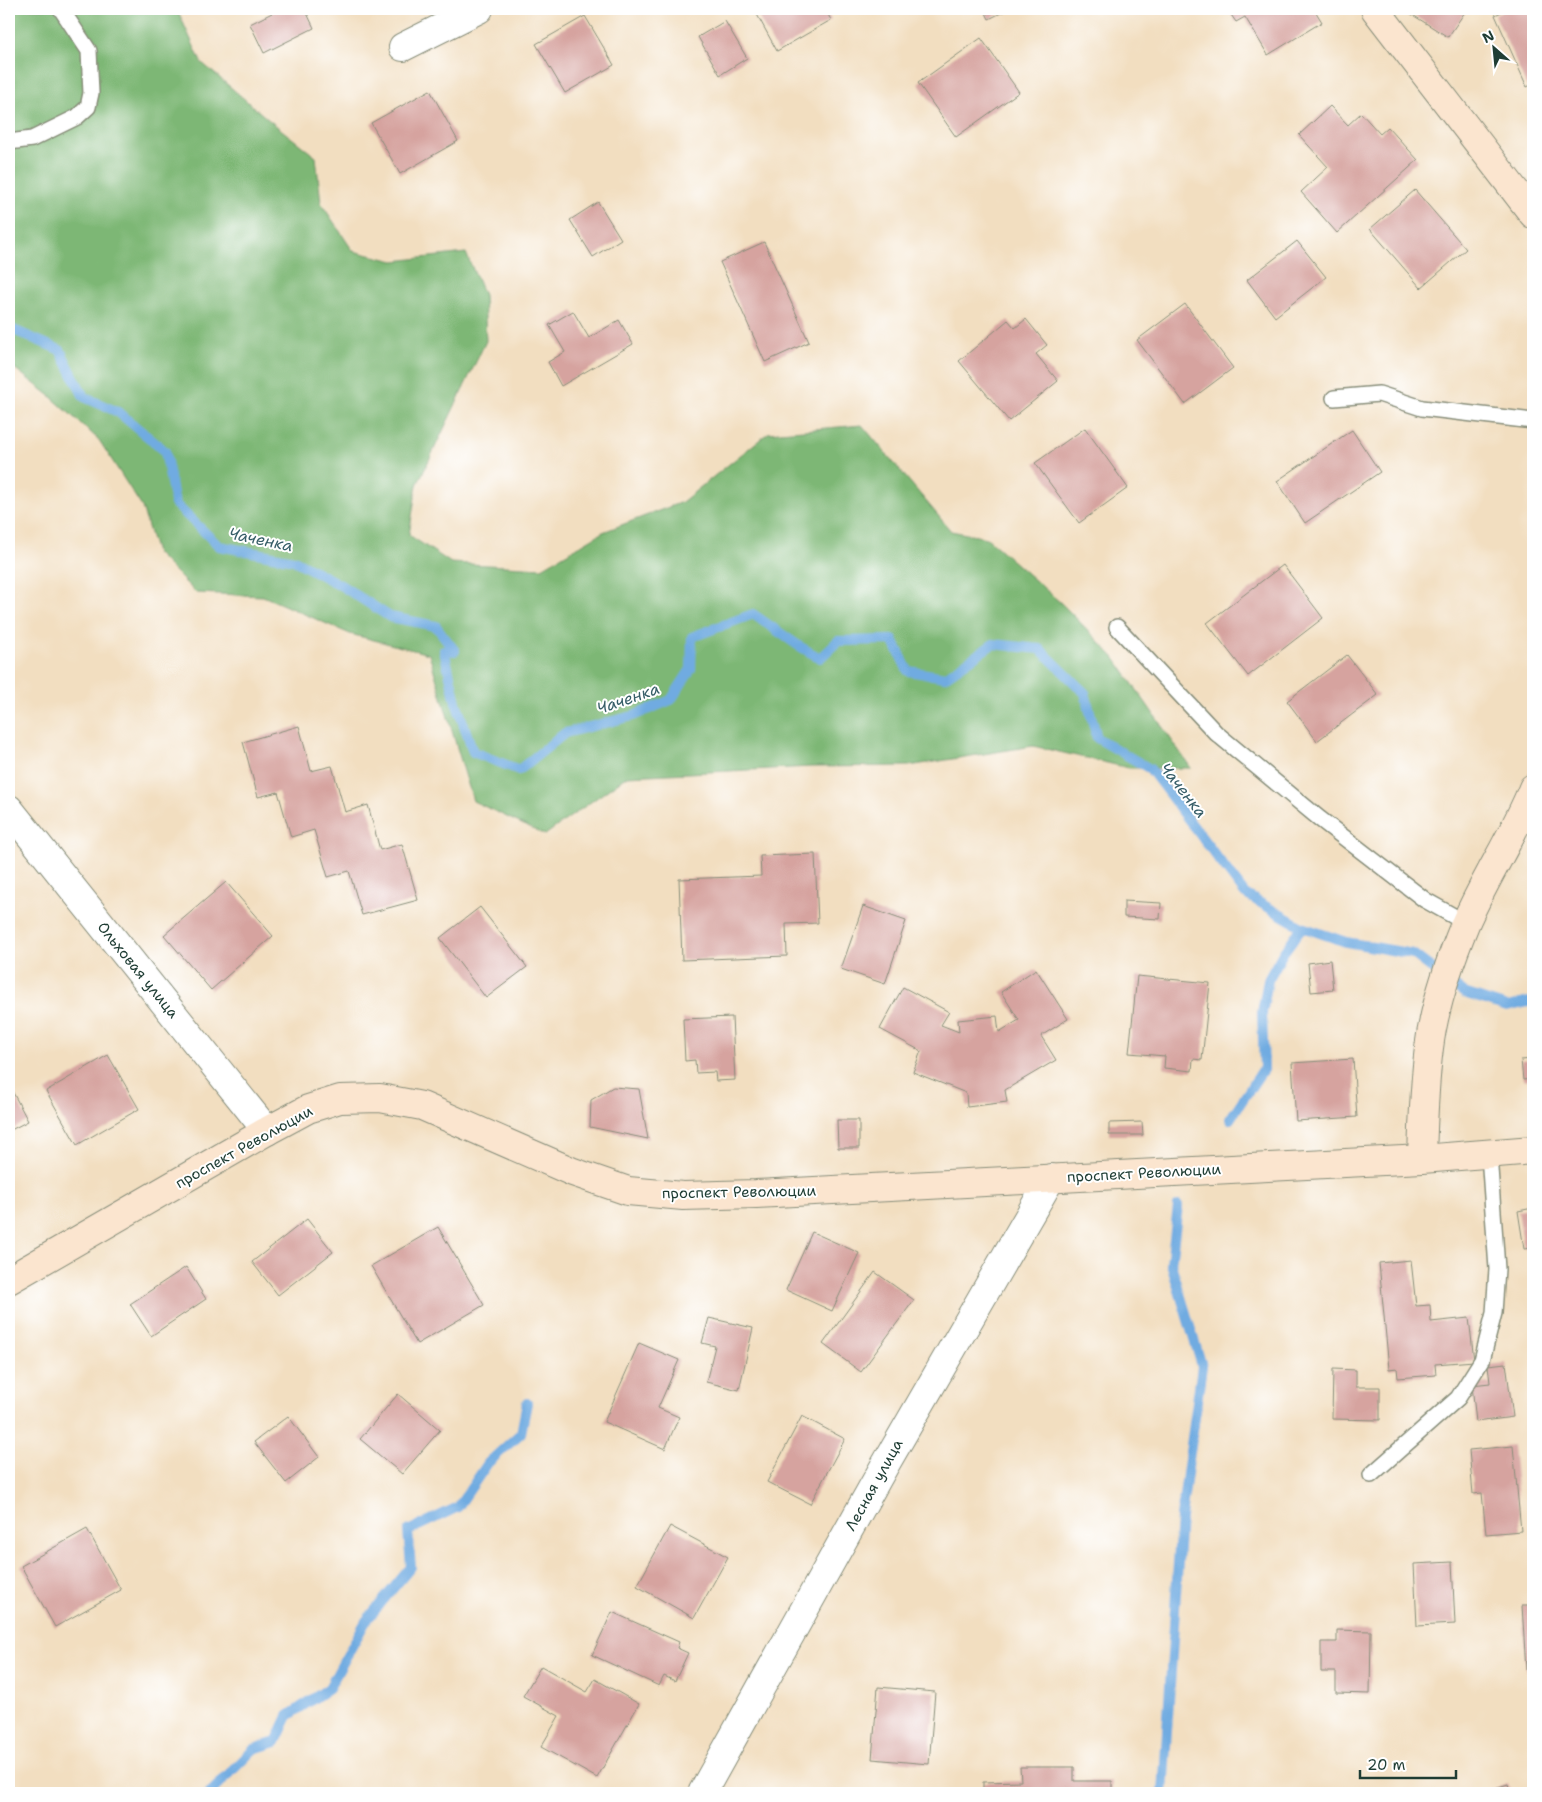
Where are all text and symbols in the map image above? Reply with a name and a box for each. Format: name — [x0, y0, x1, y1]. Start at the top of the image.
north arrow — [1470, 22, 1520, 72]
text: N — [1479, 26, 1497, 47]
water label: Чаченка — [227, 522, 295, 557]
water label: Чаченка — [594, 678, 662, 719]
water label: Чаченка — [1155, 758, 1212, 822]
street label: Ольховая улица — [93, 918, 184, 1023]
street label: проспект Революции — [172, 1101, 316, 1193]
street label: проспект Революции — [1066, 1159, 1222, 1187]
street label: проспект Революции — [662, 1181, 816, 1203]
street label: Лесная улица — [840, 1435, 908, 1535]
scale bar — [1360, 1747, 1456, 1779]
text: 20 m — [1367, 1755, 1406, 1775]

